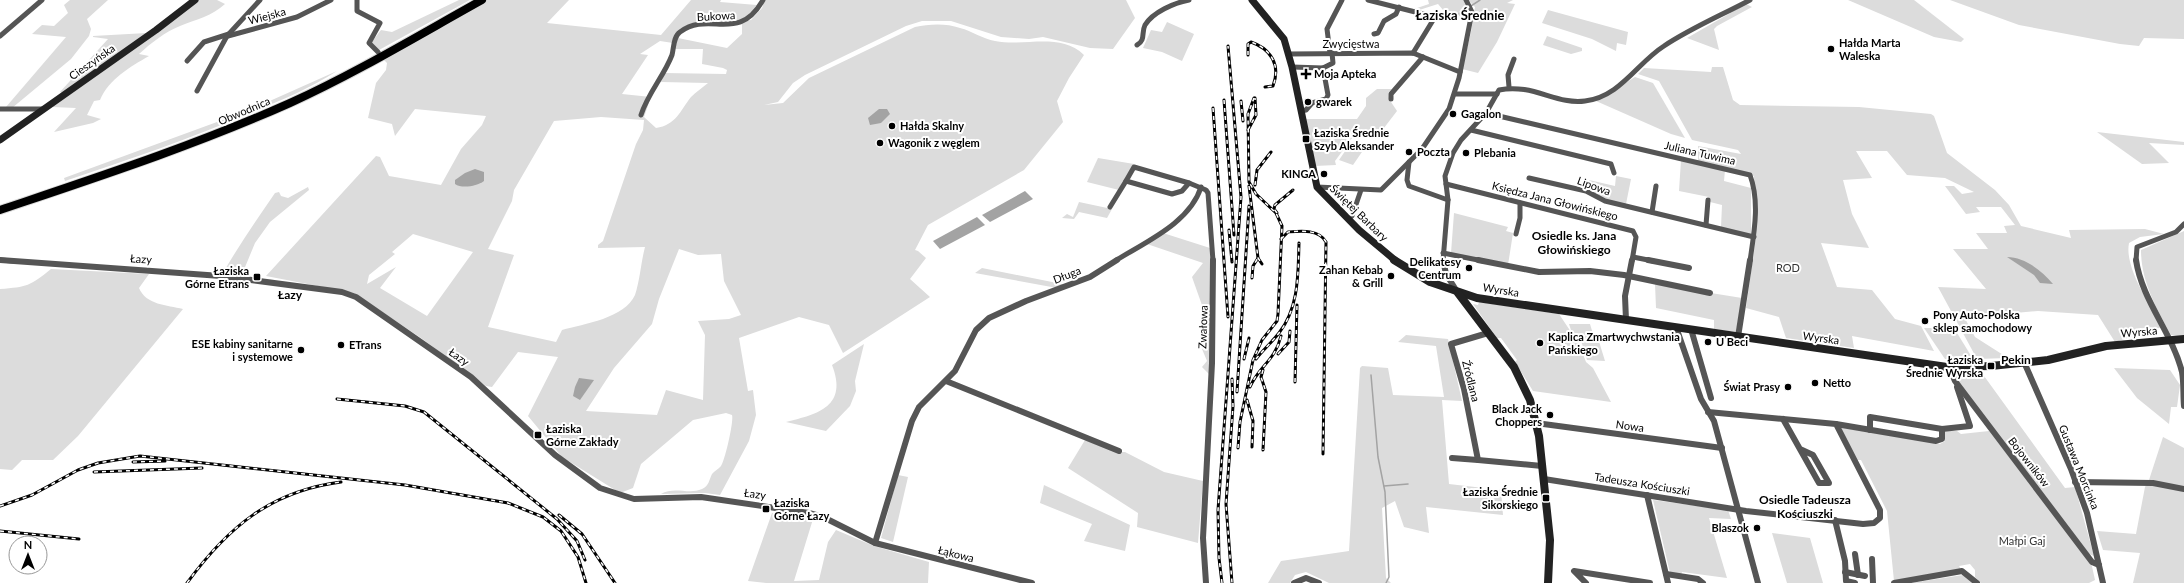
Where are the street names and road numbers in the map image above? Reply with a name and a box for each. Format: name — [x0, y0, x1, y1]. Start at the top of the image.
street label: Wiejska — [247, 4, 287, 27]
street label: Bukowa — [696, 8, 736, 23]
street label: Zwycięstwa — [1323, 37, 1379, 50]
street label: Cieszyńska — [66, 41, 117, 82]
street label: Obwodnica — [216, 94, 272, 127]
street label: Juliana Tuwima — [1663, 138, 1737, 167]
street label: Lipowa — [1576, 173, 1613, 198]
street label: Księdza Jana Głowińskiego — [1491, 179, 1620, 222]
street label: Świętej Barbary — [1328, 182, 1391, 244]
street label: Łazy — [130, 251, 153, 266]
street label: Długa — [1051, 263, 1083, 286]
street label: Wyrska — [1482, 280, 1520, 299]
street label: Zwałowa — [1195, 305, 1210, 349]
street label: Wyrska — [2120, 323, 2158, 340]
street label: Wyrska — [1802, 329, 1840, 346]
street label: Łazy — [447, 345, 472, 368]
street label: Źródlana — [1460, 359, 1483, 403]
street label: Nowa — [1615, 417, 1645, 434]
street label: Gustawa Morcinka — [2057, 423, 2102, 511]
street label: Bojowników — [2006, 434, 2053, 489]
street label: Tadeusza Kościuszki — [1593, 470, 1691, 498]
street label: Łazy — [743, 486, 767, 502]
street label: Łąkowa — [937, 543, 976, 564]

